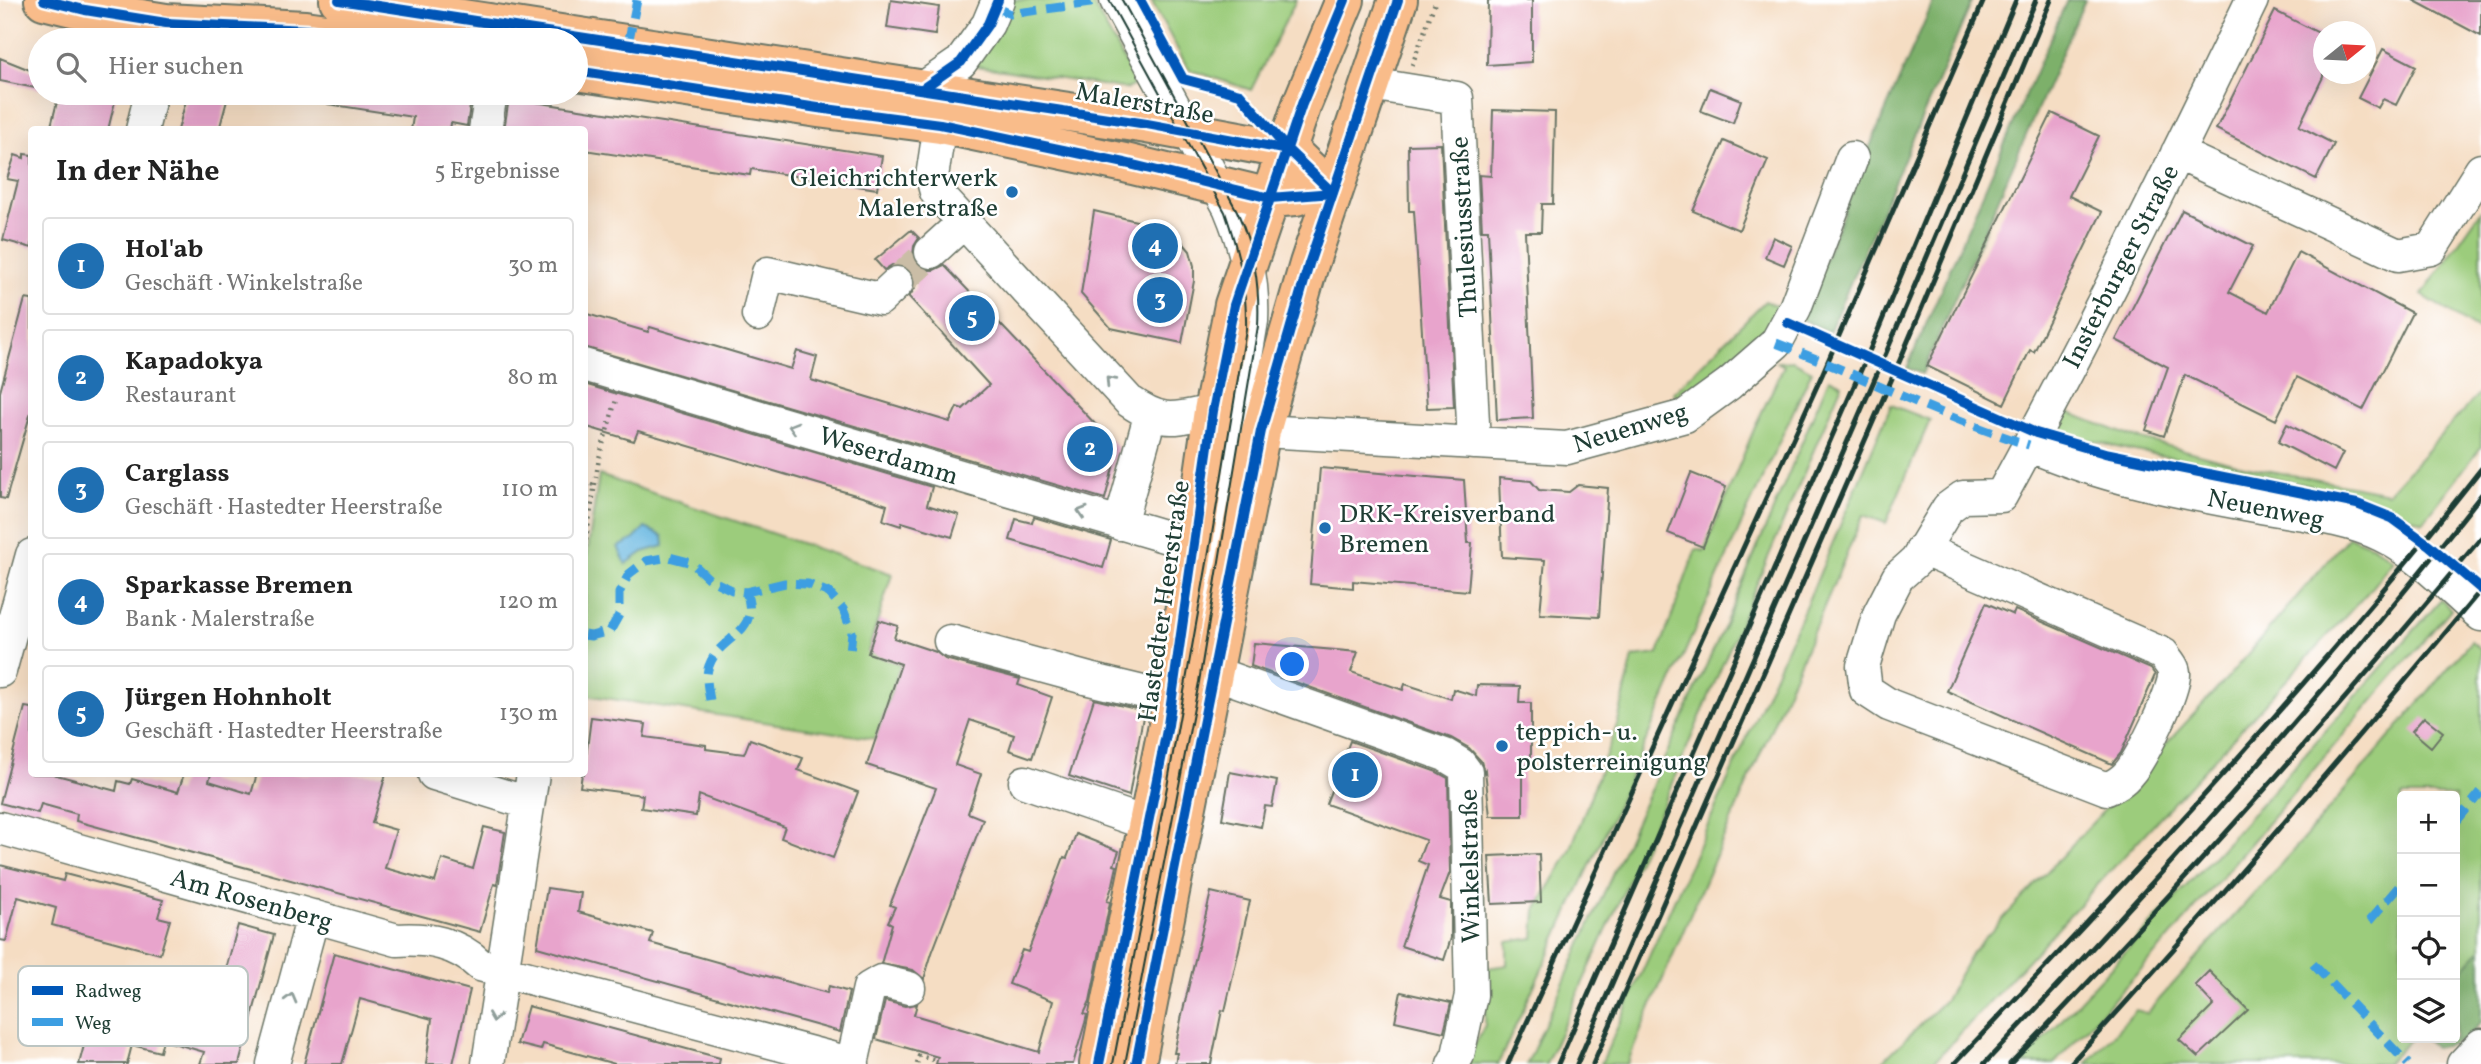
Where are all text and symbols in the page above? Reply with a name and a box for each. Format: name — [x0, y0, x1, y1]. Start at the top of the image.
north arrow — [2313, 21, 2376, 84]
search box — [28, 28, 588, 105]
icon: search — [52, 48, 90, 86]
text: Hier suchen — [108, 49, 244, 85]
street label: Malerstraße — [1073, 74, 1217, 134]
street label: Thulesiusstraße — [1442, 135, 1488, 319]
text: In der Nähe — [56, 151, 220, 193]
text: 5 Ergebnisse — [434, 156, 560, 188]
street label: Insterburger Straße — [2055, 159, 2189, 375]
place label: Gleichrichterwerk Malerstraße — [790, 161, 998, 227]
marker: Gleichrichterwerk Malerstraße — [1004, 184, 1020, 200]
pin: 4 — [1132, 220, 1178, 272]
text: Hol'ab — [125, 232, 203, 268]
text: 1 — [76, 250, 86, 282]
text: 30 m — [508, 250, 558, 282]
text: Geschäft · Winkelstraße — [125, 268, 363, 300]
pin: 3 — [1137, 274, 1183, 326]
pin: 5 — [949, 292, 995, 344]
text: Kapadokya — [125, 344, 263, 380]
text: 2 — [75, 362, 87, 394]
text: 80 m — [508, 362, 558, 394]
one-way arrow — [1106, 376, 1118, 389]
text: Restaurant — [125, 380, 236, 412]
street label: Neuenweg — [1569, 394, 1693, 463]
street label: Weserdamm — [814, 419, 963, 495]
one-way arrow — [787, 420, 799, 435]
pin: 2 — [1067, 423, 1113, 475]
text: Carglass — [125, 456, 230, 492]
text: 3 — [75, 474, 87, 506]
text: 110 m — [501, 474, 558, 506]
street label: Hastedter Heerstraße — [1130, 478, 1200, 725]
street label: Neuenweg — [2204, 481, 2327, 539]
text: Geschäft · Hastedter Heerstraße — [125, 492, 443, 524]
place label: DRK-Kreisverband Bremen — [1339, 497, 1556, 563]
one-way arrow — [1076, 506, 1088, 521]
marker: DRK-Kreisverband Bremen — [1317, 520, 1333, 536]
text: Sparkasse Bremen — [125, 568, 353, 604]
text: 4 — [74, 586, 88, 618]
text: 120 m — [498, 586, 558, 618]
text: Bank · Malerstraße — [125, 604, 315, 636]
your location — [1275, 647, 1309, 681]
text: Jürgen Hohnholt — [125, 680, 332, 716]
text: 5 — [75, 698, 87, 730]
text: 130 m — [499, 698, 558, 730]
place label: teppich- u. polsterreinigung — [1516, 715, 1707, 781]
text: Geschäft · Hastedter Heerstraße — [125, 716, 443, 748]
marker: teppich- u. polsterreinigung — [1494, 738, 1510, 754]
pin: 1 — [1332, 749, 1378, 801]
street label: Winkelstraße — [1452, 788, 1490, 944]
map controls — [2397, 791, 2460, 1043]
button: + — [2397, 791, 2460, 854]
button: − — [2397, 854, 2460, 917]
street label: Am Rosenberg — [166, 861, 337, 941]
button: locate — [2397, 917, 2460, 980]
legend — [18, 966, 248, 1046]
text: Radweg — [75, 979, 141, 1005]
button: layers — [2397, 980, 2460, 1043]
one-way arrow — [283, 992, 297, 1004]
text: Weg — [75, 1011, 111, 1037]
one-way arrow — [487, 1011, 502, 1023]

